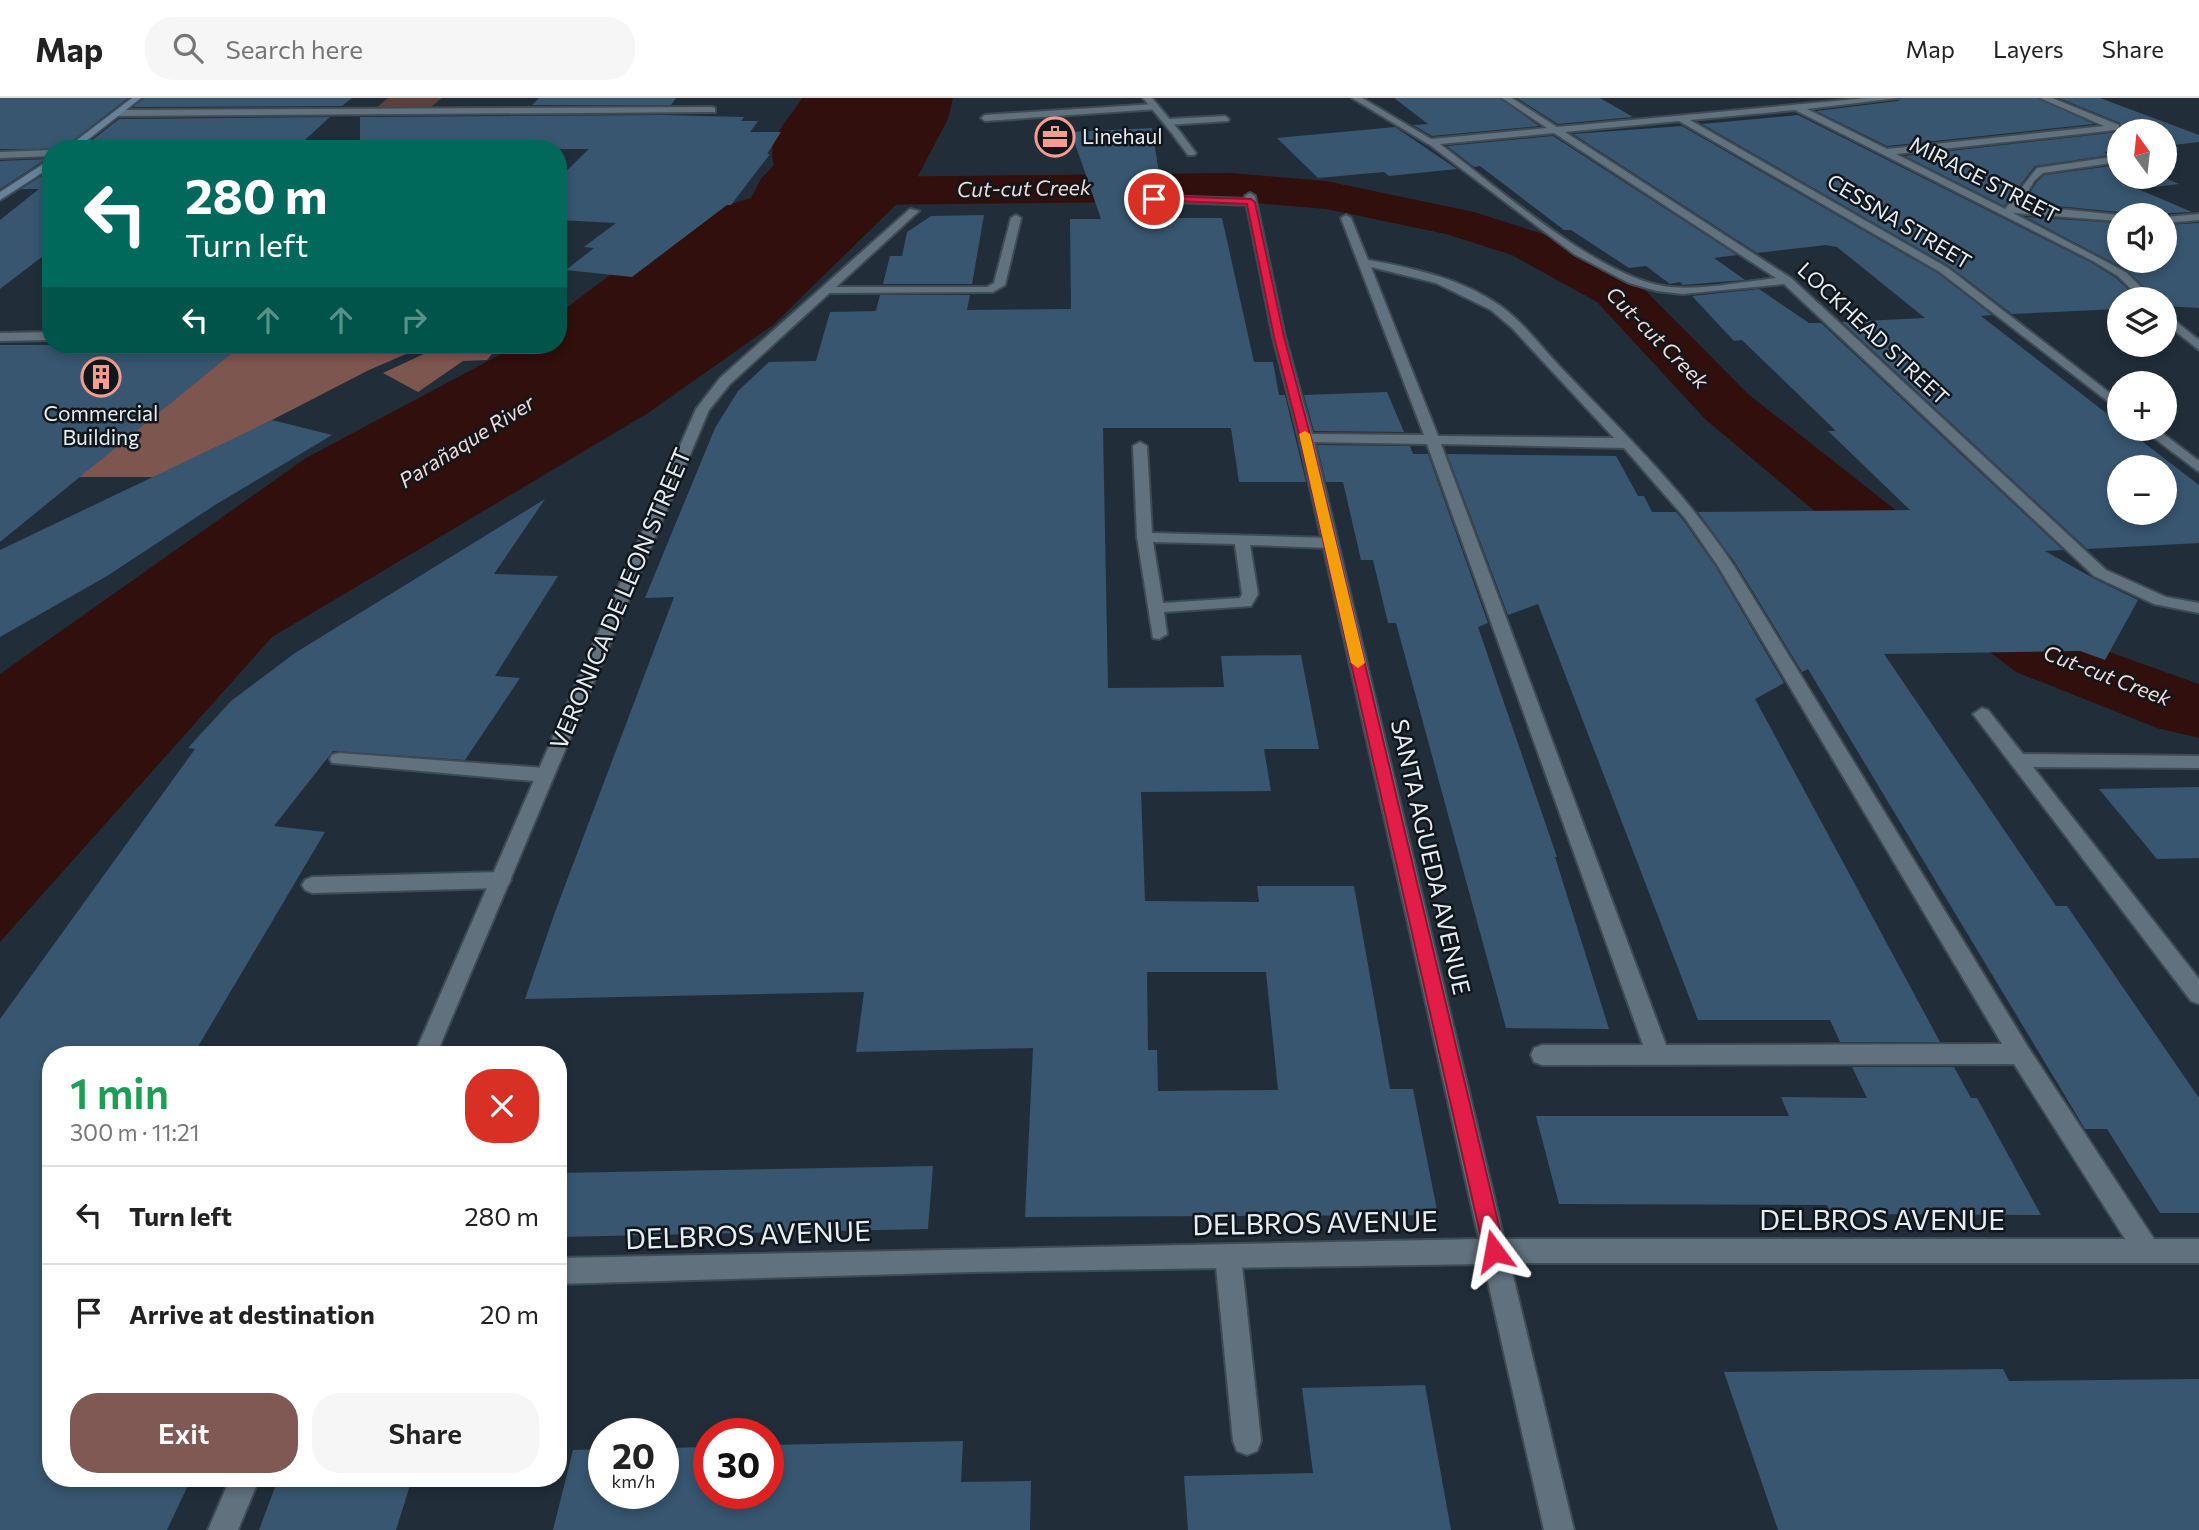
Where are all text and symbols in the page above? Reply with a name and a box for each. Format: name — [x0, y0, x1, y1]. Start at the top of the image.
search box — [145, 17, 635, 80]
text: Map — [35, 28, 103, 69]
icon: search — [169, 29, 207, 67]
text: Search here — [225, 33, 363, 64]
text: Map — [1906, 34, 1955, 63]
text: Layers — [1993, 34, 2064, 63]
text: Share — [2102, 34, 2164, 63]
office icon: Linehaul — [1034, 116, 1076, 158]
north arrow — [2107, 119, 2177, 189]
map controls — [2107, 119, 2177, 525]
place label: Linehaul — [1082, 123, 1163, 148]
street label: MIRAGE STREET — [1906, 130, 2063, 227]
text: 280 m — [185, 164, 328, 224]
icon: left — [70, 168, 161, 259]
street label: CESSNA STREET — [1823, 168, 1976, 274]
pin — [1124, 169, 1184, 229]
water label: Cut-cut Creek — [957, 174, 1092, 201]
icon: arrive — [1135, 180, 1173, 218]
button: sound — [2107, 203, 2177, 273]
text: Turn left — [185, 224, 309, 264]
street label: LOCKHEAD STREET — [1793, 256, 1955, 409]
water label: Cut-cut Creek — [1602, 281, 1715, 394]
button: layers — [2107, 287, 2177, 357]
icon: left — [176, 301, 214, 339]
icon: ahead — [249, 301, 287, 339]
icon: ahead — [322, 301, 360, 339]
icon: right — [395, 301, 433, 339]
building icon: Commercial Building — [80, 356, 122, 398]
button: + — [2107, 371, 2177, 441]
water label: Parañaque River — [394, 389, 539, 492]
place label: Commercial Building — [44, 400, 158, 449]
street label: VERONICA DE LEON STREET — [543, 443, 696, 753]
button: − — [2107, 455, 2177, 525]
water label: Cut-cut Creek — [2040, 639, 2175, 711]
street label: SANTA AGUEDA AVENUE — [1386, 716, 1477, 997]
text: 1 min — [70, 1066, 169, 1118]
button: close — [465, 1069, 539, 1143]
text: 300 m · 11:21 — [70, 1118, 200, 1146]
icon: left — [70, 1196, 108, 1234]
text: Turn left — [129, 1200, 232, 1231]
text: 280 m — [464, 1200, 539, 1231]
street label: DELBROS AVENUE — [1759, 1202, 2005, 1236]
street label: DELBROS AVENUE — [1192, 1203, 1438, 1241]
street label: DELBROS AVENUE — [625, 1213, 871, 1255]
position arrow — [1457, 1214, 1531, 1288]
icon: arrive — [70, 1294, 108, 1332]
text: Arrive at destination — [129, 1298, 375, 1329]
text: 20 m — [480, 1298, 539, 1329]
button: Exit — [70, 1393, 298, 1473]
button: Share — [312, 1393, 539, 1473]
speed limit sign: 30 — [693, 1418, 784, 1509]
text: 20 — [612, 1433, 655, 1476]
text: km/h — [612, 1470, 655, 1492]

